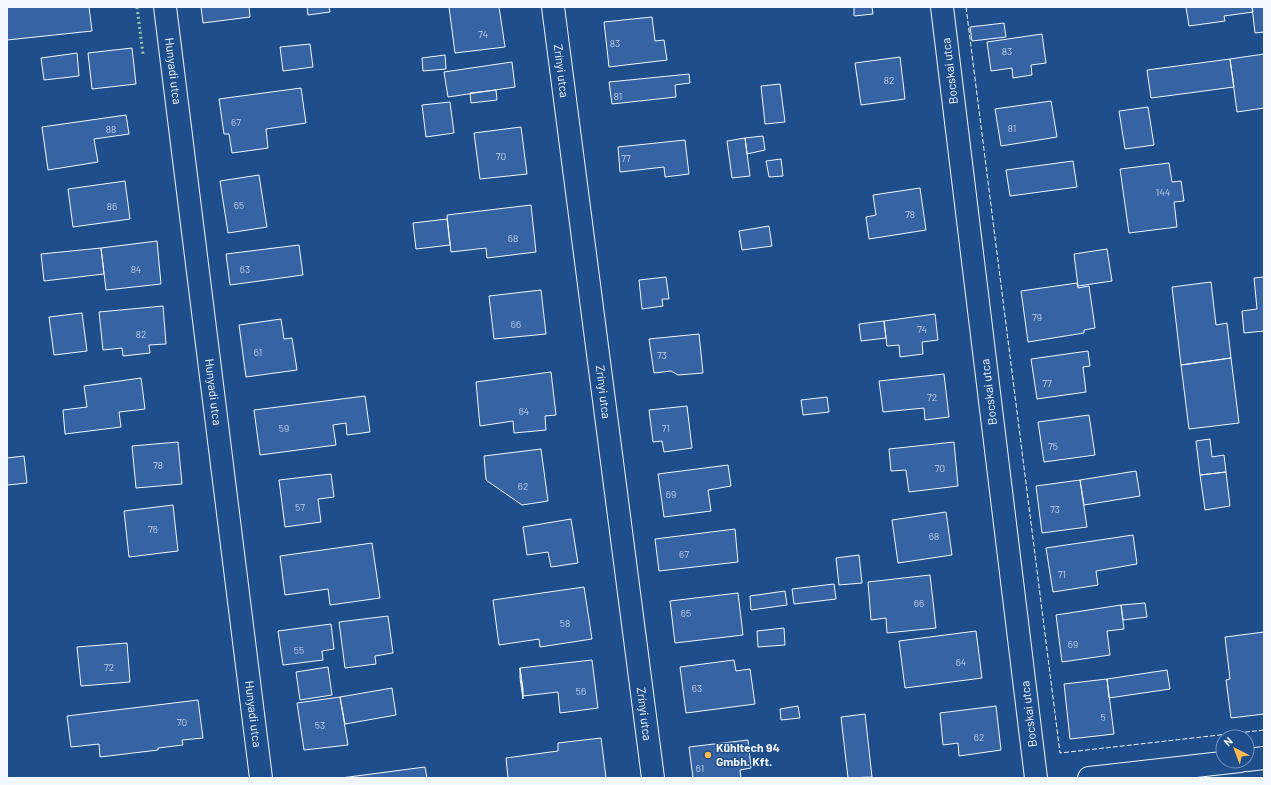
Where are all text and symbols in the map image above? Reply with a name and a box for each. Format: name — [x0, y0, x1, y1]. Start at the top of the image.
house number: 74 — [478, 28, 488, 40]
street label: Hunyadi utca — [163, 37, 185, 105]
house number: 83 — [610, 37, 620, 49]
street label: Bocskai utca — [938, 37, 960, 105]
street label: Zrínyi utca — [552, 43, 572, 98]
house number: 83 — [1002, 45, 1012, 57]
house number: 82 — [884, 74, 894, 86]
house number: 81 — [614, 90, 622, 102]
house number: 67 — [231, 116, 241, 128]
house number: 81 — [1008, 122, 1016, 134]
house number: 88 — [106, 123, 116, 135]
house number: 70 — [496, 150, 506, 162]
house number: 77 — [621, 152, 631, 164]
house number: 144 — [1156, 186, 1170, 198]
house number: 65 — [234, 199, 244, 211]
house number: 86 — [107, 200, 117, 212]
house number: 78 — [905, 208, 915, 220]
house number: 68 — [508, 232, 518, 244]
house number: 84 — [131, 263, 141, 275]
house number: 63 — [240, 263, 250, 275]
house number: 79 — [1032, 311, 1042, 323]
house number: 66 — [511, 318, 521, 330]
house number: 74 — [917, 323, 927, 335]
house number: 82 — [136, 328, 146, 340]
house number: 61 — [254, 346, 262, 358]
house number: 73 — [657, 349, 667, 361]
street label: Hunyadi utca — [203, 358, 225, 426]
street label: Bocskai utca — [977, 358, 999, 426]
street label: Zrínyi utca — [594, 364, 614, 419]
house number: 77 — [1042, 377, 1052, 389]
house number: 72 — [927, 391, 937, 403]
house number: 64 — [519, 405, 529, 417]
house number: 59 — [279, 422, 289, 434]
house number: 71 — [662, 422, 670, 434]
house number: 75 — [1048, 440, 1058, 452]
house number: 78 — [153, 459, 163, 471]
house number: 70 — [935, 462, 945, 474]
house number: 62 — [518, 480, 528, 492]
house number: 69 — [666, 488, 676, 500]
house number: 57 — [295, 501, 305, 513]
house number: 73 — [1050, 503, 1060, 515]
house number: 76 — [148, 523, 158, 535]
house number: 68 — [929, 530, 939, 542]
house number: 67 — [679, 548, 689, 560]
house number: 71 — [1058, 568, 1066, 580]
house number: 66 — [914, 597, 924, 609]
house number: 65 — [681, 607, 691, 619]
house number: 58 — [560, 617, 570, 629]
house number: 69 — [1068, 638, 1078, 650]
house number: 55 — [294, 644, 304, 656]
house number: 64 — [956, 656, 966, 668]
house number: 72 — [104, 661, 114, 673]
street label: Hunyadi utca — [243, 680, 265, 748]
street label: Bocskai utca — [1017, 680, 1039, 748]
house number: 63 — [692, 682, 702, 694]
house number: 56 — [576, 685, 586, 697]
street label: Zrínyi utca — [635, 686, 655, 741]
house number: 5 — [1100, 711, 1106, 723]
house number: 70 — [177, 716, 187, 728]
house number: 53 — [315, 719, 325, 731]
north arrow — [1215, 729, 1255, 769]
house number: 62 — [974, 731, 984, 743]
text: N — [1221, 734, 1235, 748]
place label: Kühltech 94 Gmbh. Kft. — [716, 740, 780, 768]
marker: Kühltech 94 Gmbh. Kft. — [703, 750, 713, 760]
house number: 61 — [696, 762, 704, 774]

